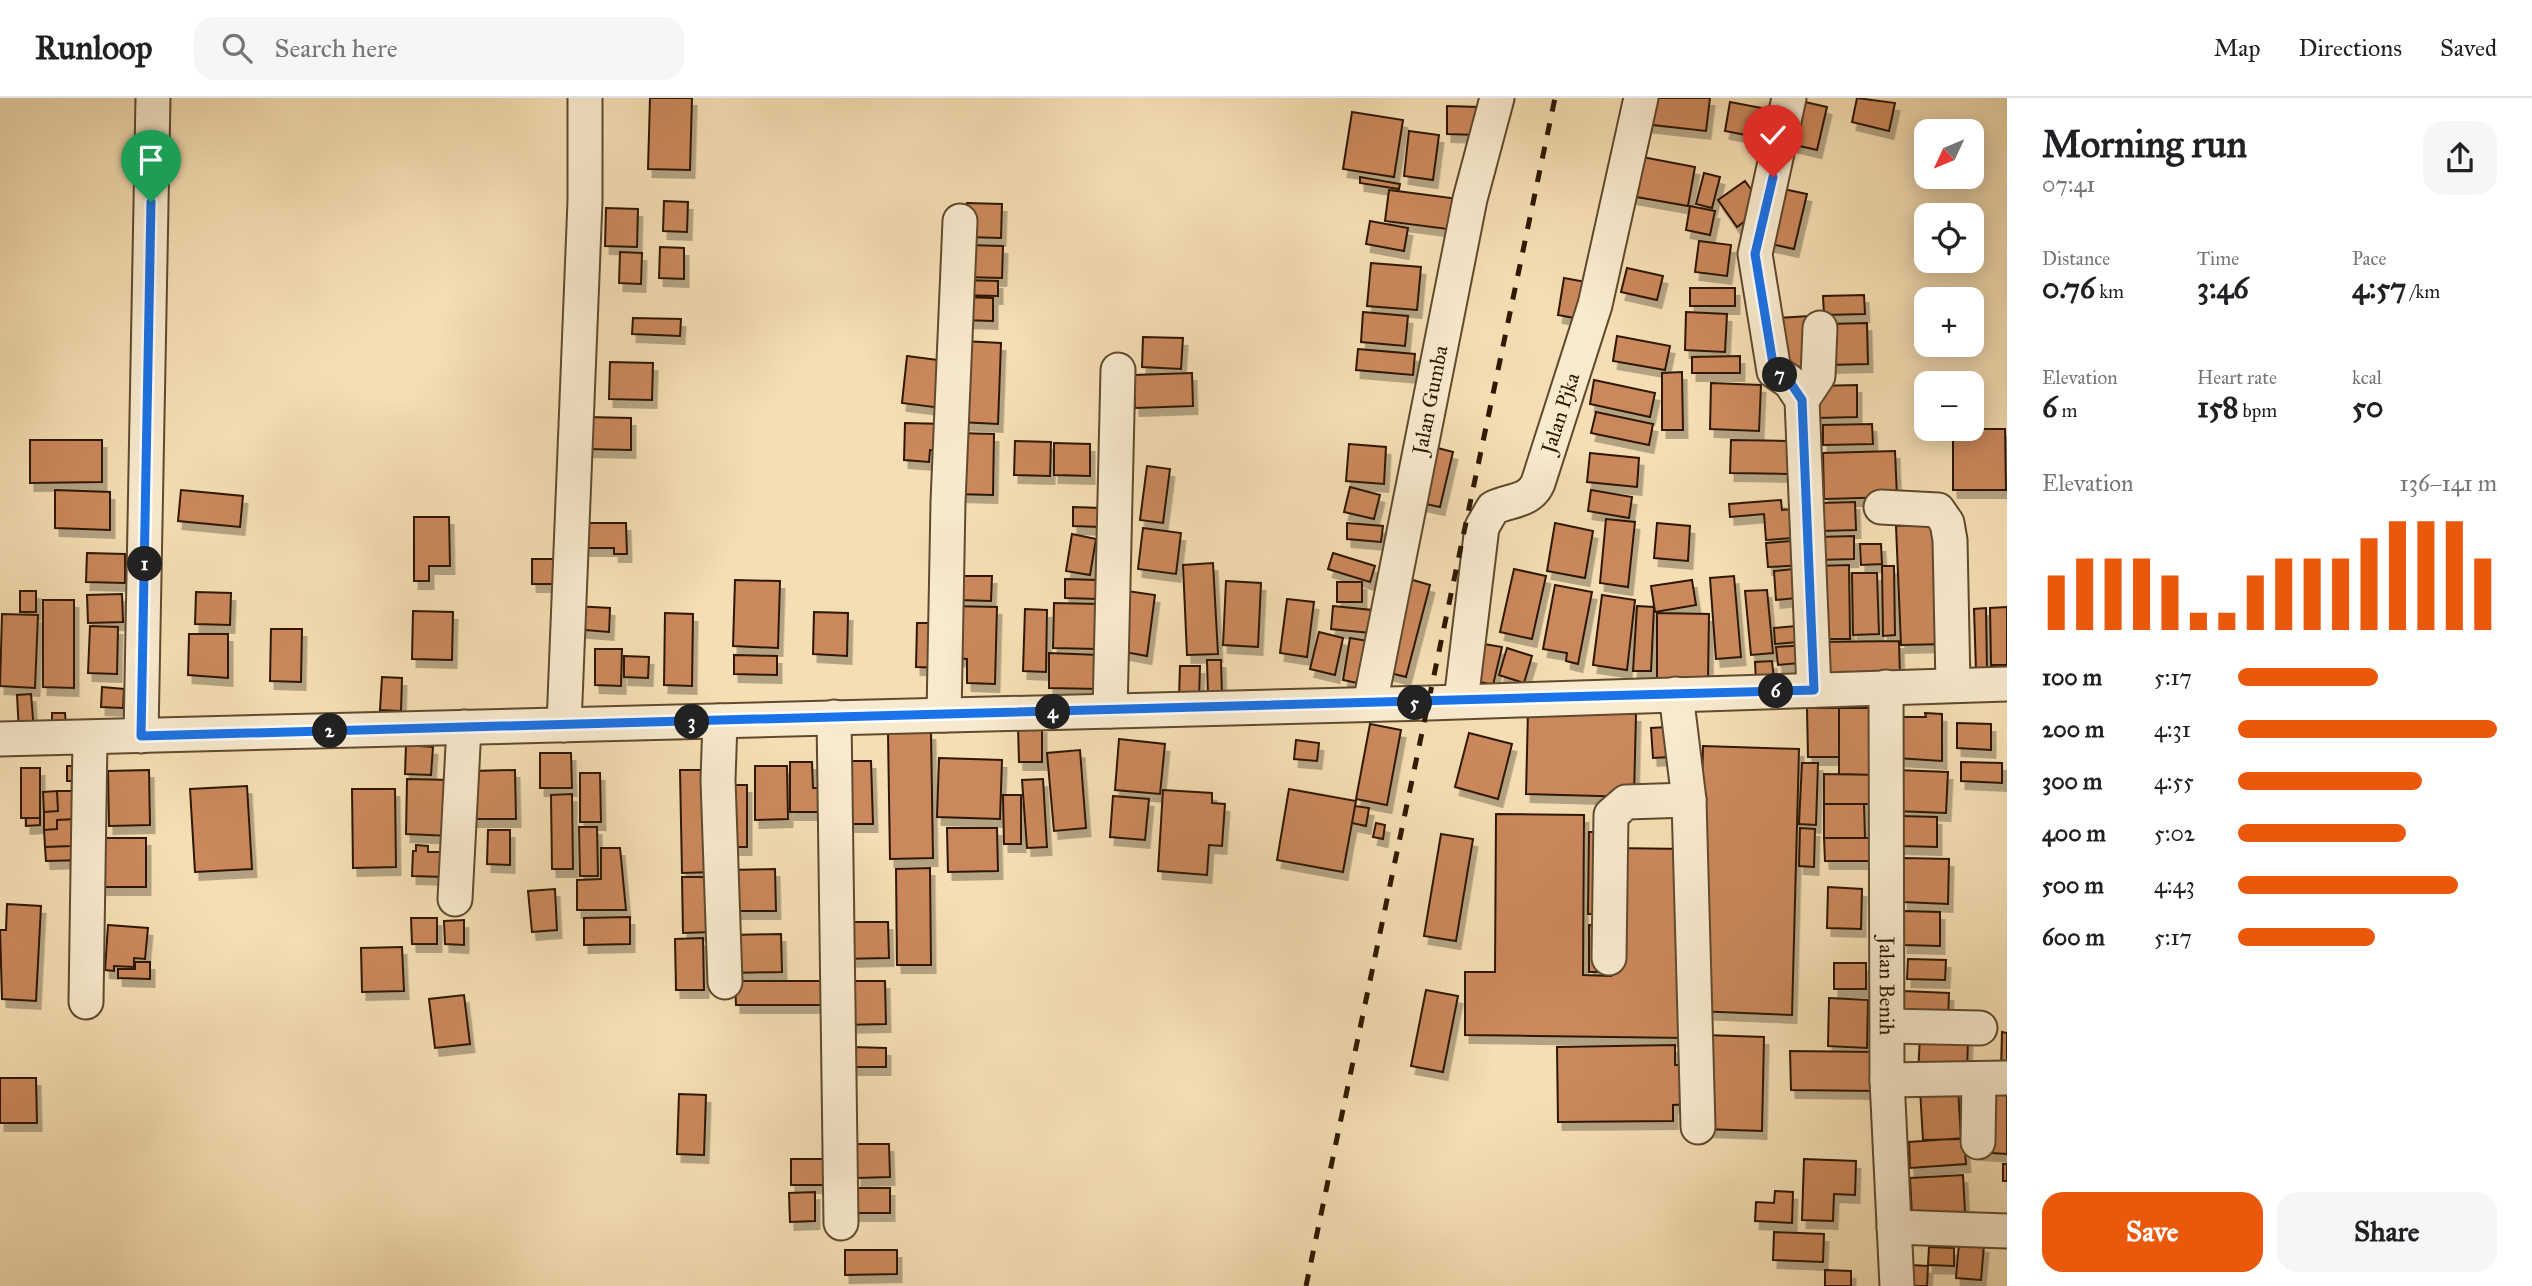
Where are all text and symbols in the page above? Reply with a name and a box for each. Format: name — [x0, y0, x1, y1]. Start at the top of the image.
search box — [194, 17, 684, 80]
text: Runloop — [35, 28, 152, 68]
icon: search — [218, 29, 256, 67]
text: Search here — [274, 32, 397, 64]
text: Map — [2214, 33, 2261, 63]
text: Directions — [2299, 33, 2402, 63]
text: Saved — [2440, 33, 2497, 63]
pin — [1743, 105, 1803, 177]
icon: check — [1754, 116, 1792, 154]
north arrow — [1914, 119, 1984, 189]
map controls — [1914, 119, 1984, 441]
text: Morning run — [2042, 121, 2247, 167]
button: share — [2423, 121, 2497, 195]
pin — [121, 130, 181, 202]
icon: arrive — [132, 141, 170, 179]
text: 07:41 — [2042, 170, 2095, 198]
button: locate — [1914, 203, 1984, 273]
text: Distance — [2042, 247, 2110, 270]
text: Time — [2197, 247, 2239, 270]
text: Pace — [2352, 247, 2386, 270]
text: 0.76 — [2042, 270, 2095, 306]
text: 3:46 — [2197, 270, 2249, 306]
text: 4:57 — [2352, 270, 2406, 306]
text: km — [2095, 280, 2124, 303]
text: /km — [2406, 280, 2440, 303]
button: + — [1914, 287, 1984, 357]
street label: Jalan Gumba — [1406, 343, 1454, 459]
pin: 7 — [1762, 358, 1798, 392]
text: 7 — [1774, 363, 1785, 386]
text: Elevation — [2042, 366, 2117, 389]
text: Heart rate — [2197, 366, 2277, 389]
text: kcal — [2352, 366, 2382, 389]
street label: Jalan Pjka — [1535, 369, 1585, 458]
button: − — [1914, 371, 1984, 441]
text: 6 — [2042, 389, 2057, 425]
text: 158 — [2197, 389, 2239, 425]
text: 50 — [2352, 389, 2383, 425]
text: m — [2057, 399, 2077, 422]
text: bpm — [2239, 399, 2277, 422]
text: Elevation — [2042, 469, 2133, 497]
text: 136–141 m — [2400, 469, 2497, 497]
pin: 1 — [128, 546, 162, 582]
text: 1 — [141, 552, 148, 575]
text: 100 m — [2042, 663, 2102, 691]
text: 5:17 — [2154, 663, 2192, 691]
pin: 6 — [1758, 674, 1794, 708]
text: 6 — [1771, 679, 1780, 702]
pin: 5 — [1398, 686, 1432, 720]
text: 5 — [1410, 691, 1419, 714]
pin: 4 — [1036, 694, 1070, 730]
text: 4 — [1047, 700, 1058, 723]
pin: 3 — [674, 704, 710, 740]
text: 3 — [688, 710, 695, 733]
pin: 2 — [312, 714, 348, 748]
text: 200 m — [2042, 715, 2104, 743]
text: 4:31 — [2154, 715, 2191, 743]
text: 2 — [325, 719, 334, 742]
text: 300 m — [2042, 767, 2102, 795]
text: 4:55 — [2154, 767, 2194, 795]
text: 400 m — [2042, 819, 2106, 847]
text: 5:02 — [2154, 819, 2195, 847]
text: 500 m — [2042, 871, 2104, 899]
text: 4:43 — [2154, 871, 2195, 899]
text: 600 m — [2042, 923, 2105, 951]
text: 5:17 — [2154, 923, 2192, 951]
street label: Jalan Benih — [1874, 935, 1900, 1036]
button: Save — [2042, 1192, 2263, 1272]
button: Share — [2277, 1192, 2497, 1272]

